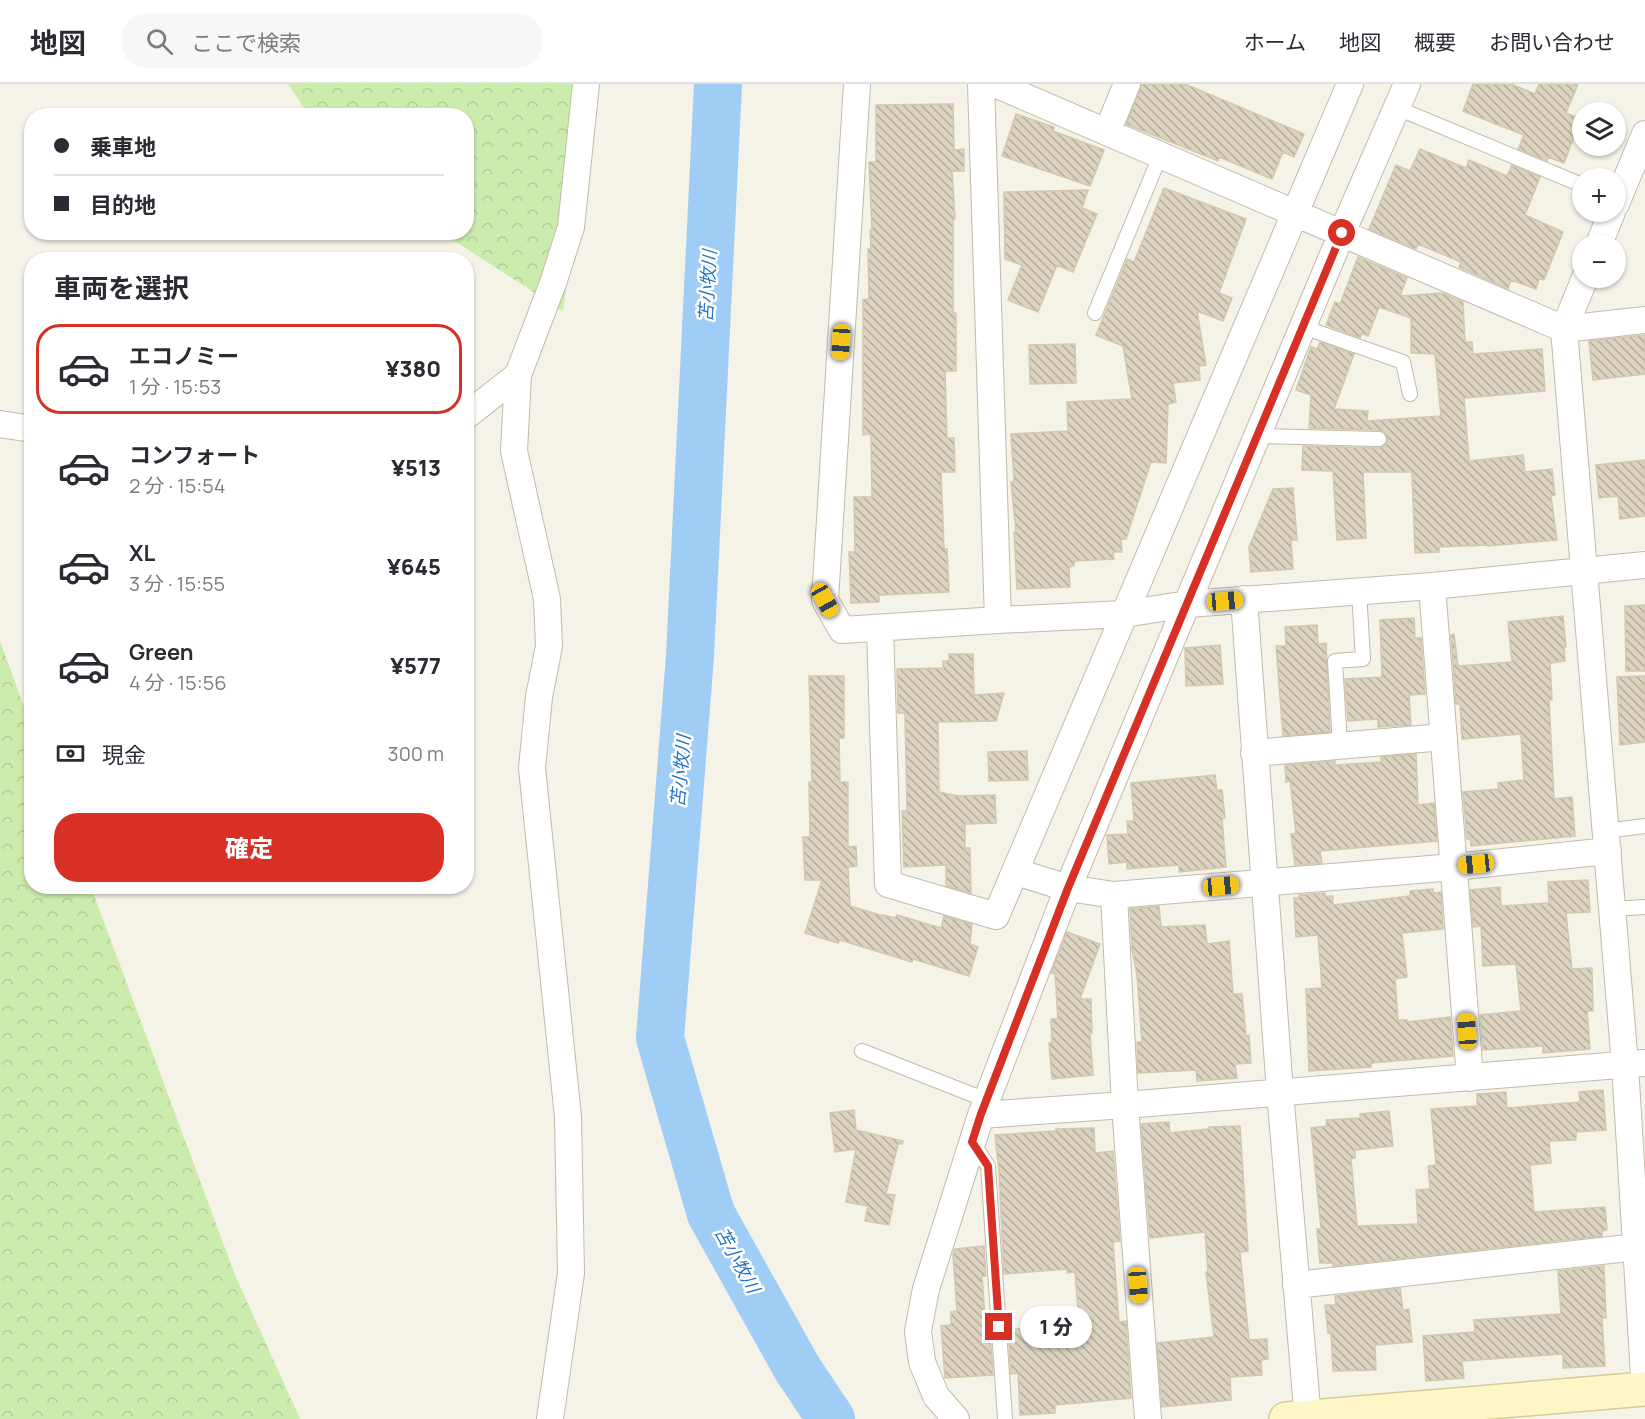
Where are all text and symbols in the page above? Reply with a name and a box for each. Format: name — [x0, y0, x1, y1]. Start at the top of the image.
search box — [122, 14, 542, 68]
text: 地図 — [30, 23, 86, 61]
icon: search — [143, 25, 176, 58]
text: ここで検索 — [191, 28, 301, 58]
text: ホーム — [1244, 28, 1306, 56]
text: 地図 — [1339, 28, 1381, 56]
text: 概要 — [1414, 28, 1456, 56]
text: お問い合わせ — [1489, 28, 1615, 56]
map controls — [1572, 102, 1626, 288]
button: layers — [1572, 102, 1626, 156]
text: 乗車地 — [90, 132, 156, 162]
button: + — [1572, 168, 1626, 222]
text: 目的地 — [90, 190, 156, 220]
route start — [1328, 219, 1355, 246]
button: − — [1572, 234, 1626, 288]
water label: 苫小牧川 — [693, 247, 721, 323]
text: 車両を選択 — [54, 269, 189, 306]
car — [831, 323, 851, 361]
text: エコノミー — [129, 341, 239, 371]
icon: car — [57, 342, 111, 396]
text: ¥380 — [386, 354, 441, 384]
text: 1 分 · 15:53 — [129, 373, 221, 400]
text: コンフォート — [129, 440, 260, 470]
icon: car — [57, 441, 111, 495]
text: ¥513 — [391, 453, 441, 483]
text: 2 分 · 15:54 — [129, 472, 226, 499]
text: XL — [129, 538, 155, 568]
icon: car — [57, 540, 111, 594]
text: ¥645 — [387, 552, 441, 582]
text: 3 分 · 15:55 — [129, 570, 225, 597]
car — [808, 580, 842, 620]
car — [1206, 590, 1244, 612]
text: Green — [129, 637, 194, 667]
icon: car — [57, 639, 111, 693]
text: ¥577 — [390, 651, 441, 681]
text: 4 分 · 15:56 — [129, 669, 227, 696]
water label: 苫小牧川 — [665, 732, 695, 808]
icon: cash — [54, 737, 87, 770]
text: 現金 — [102, 740, 146, 770]
text: 300 m — [388, 740, 444, 767]
button: 確定 — [54, 813, 444, 882]
car — [1457, 853, 1495, 875]
car — [1202, 875, 1240, 897]
car — [1457, 1012, 1477, 1050]
water label: 苫小牧川 — [710, 1222, 767, 1299]
car — [1128, 1266, 1148, 1304]
callout: 1 分 — [1020, 1306, 1092, 1348]
route end — [985, 1313, 1012, 1340]
text: 1 分 — [1039, 1313, 1073, 1340]

